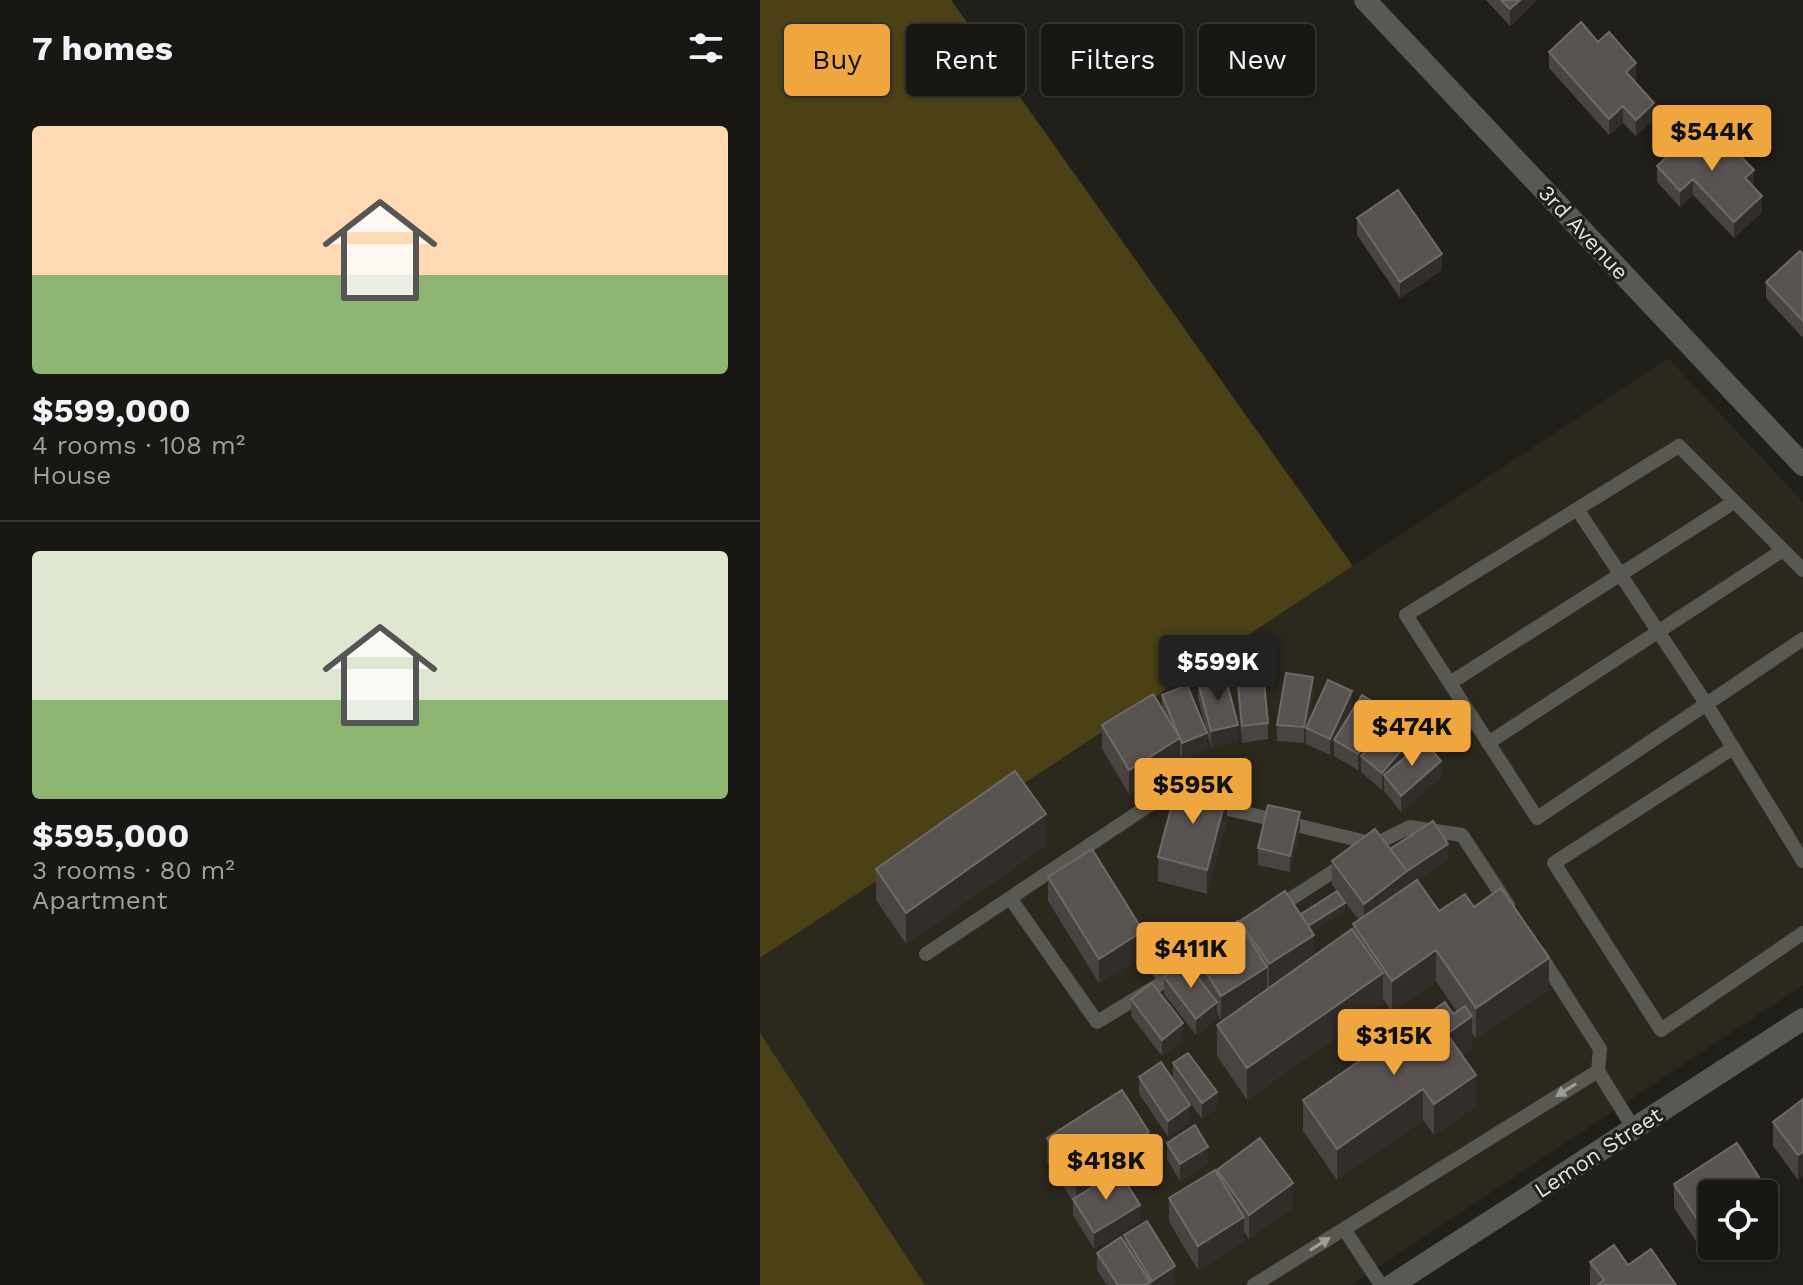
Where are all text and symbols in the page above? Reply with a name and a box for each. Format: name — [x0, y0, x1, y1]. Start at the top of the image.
chip: Buy — [784, 24, 890, 96]
chip: Rent — [906, 24, 1025, 96]
chip: Filters — [1041, 24, 1183, 96]
chip: New — [1199, 24, 1315, 96]
icon: filters — [684, 26, 728, 70]
text: 7 homes — [32, 28, 173, 68]
pin: $544K — [1656, 105, 1768, 173]
text: $544K — [1670, 116, 1754, 146]
icon: home — [308, 178, 452, 322]
street label: 3rd Avenue — [1534, 180, 1634, 285]
text: $599,000 — [32, 390, 191, 430]
text: 4 rooms · 108 m² — [32, 430, 245, 460]
text: House — [32, 460, 111, 490]
icon: home — [308, 603, 452, 747]
pin: $599K — [1162, 635, 1274, 703]
text: $599K — [1177, 646, 1259, 676]
pin: $474K — [1356, 700, 1468, 768]
text: $474K — [1372, 711, 1452, 741]
pin: $595K — [1137, 758, 1249, 826]
text: $595K — [1153, 769, 1233, 799]
text: $595,000 — [32, 815, 189, 855]
text: 3 rooms · 80 m² — [32, 855, 235, 885]
text: Apartment — [32, 885, 168, 915]
pin: $411K — [1135, 922, 1247, 990]
text: $411K — [1154, 933, 1228, 963]
pin: $315K — [1338, 1009, 1450, 1077]
text: $315K — [1356, 1020, 1432, 1050]
one-way arrow — [1555, 1083, 1577, 1097]
street label: Lemon Street — [1530, 1102, 1667, 1203]
pin: $418K — [1050, 1134, 1162, 1202]
text: $418K — [1067, 1145, 1145, 1175]
map controls — [1698, 1180, 1778, 1260]
button: locate — [1698, 1180, 1778, 1260]
one-way arrow — [1310, 1236, 1331, 1251]

